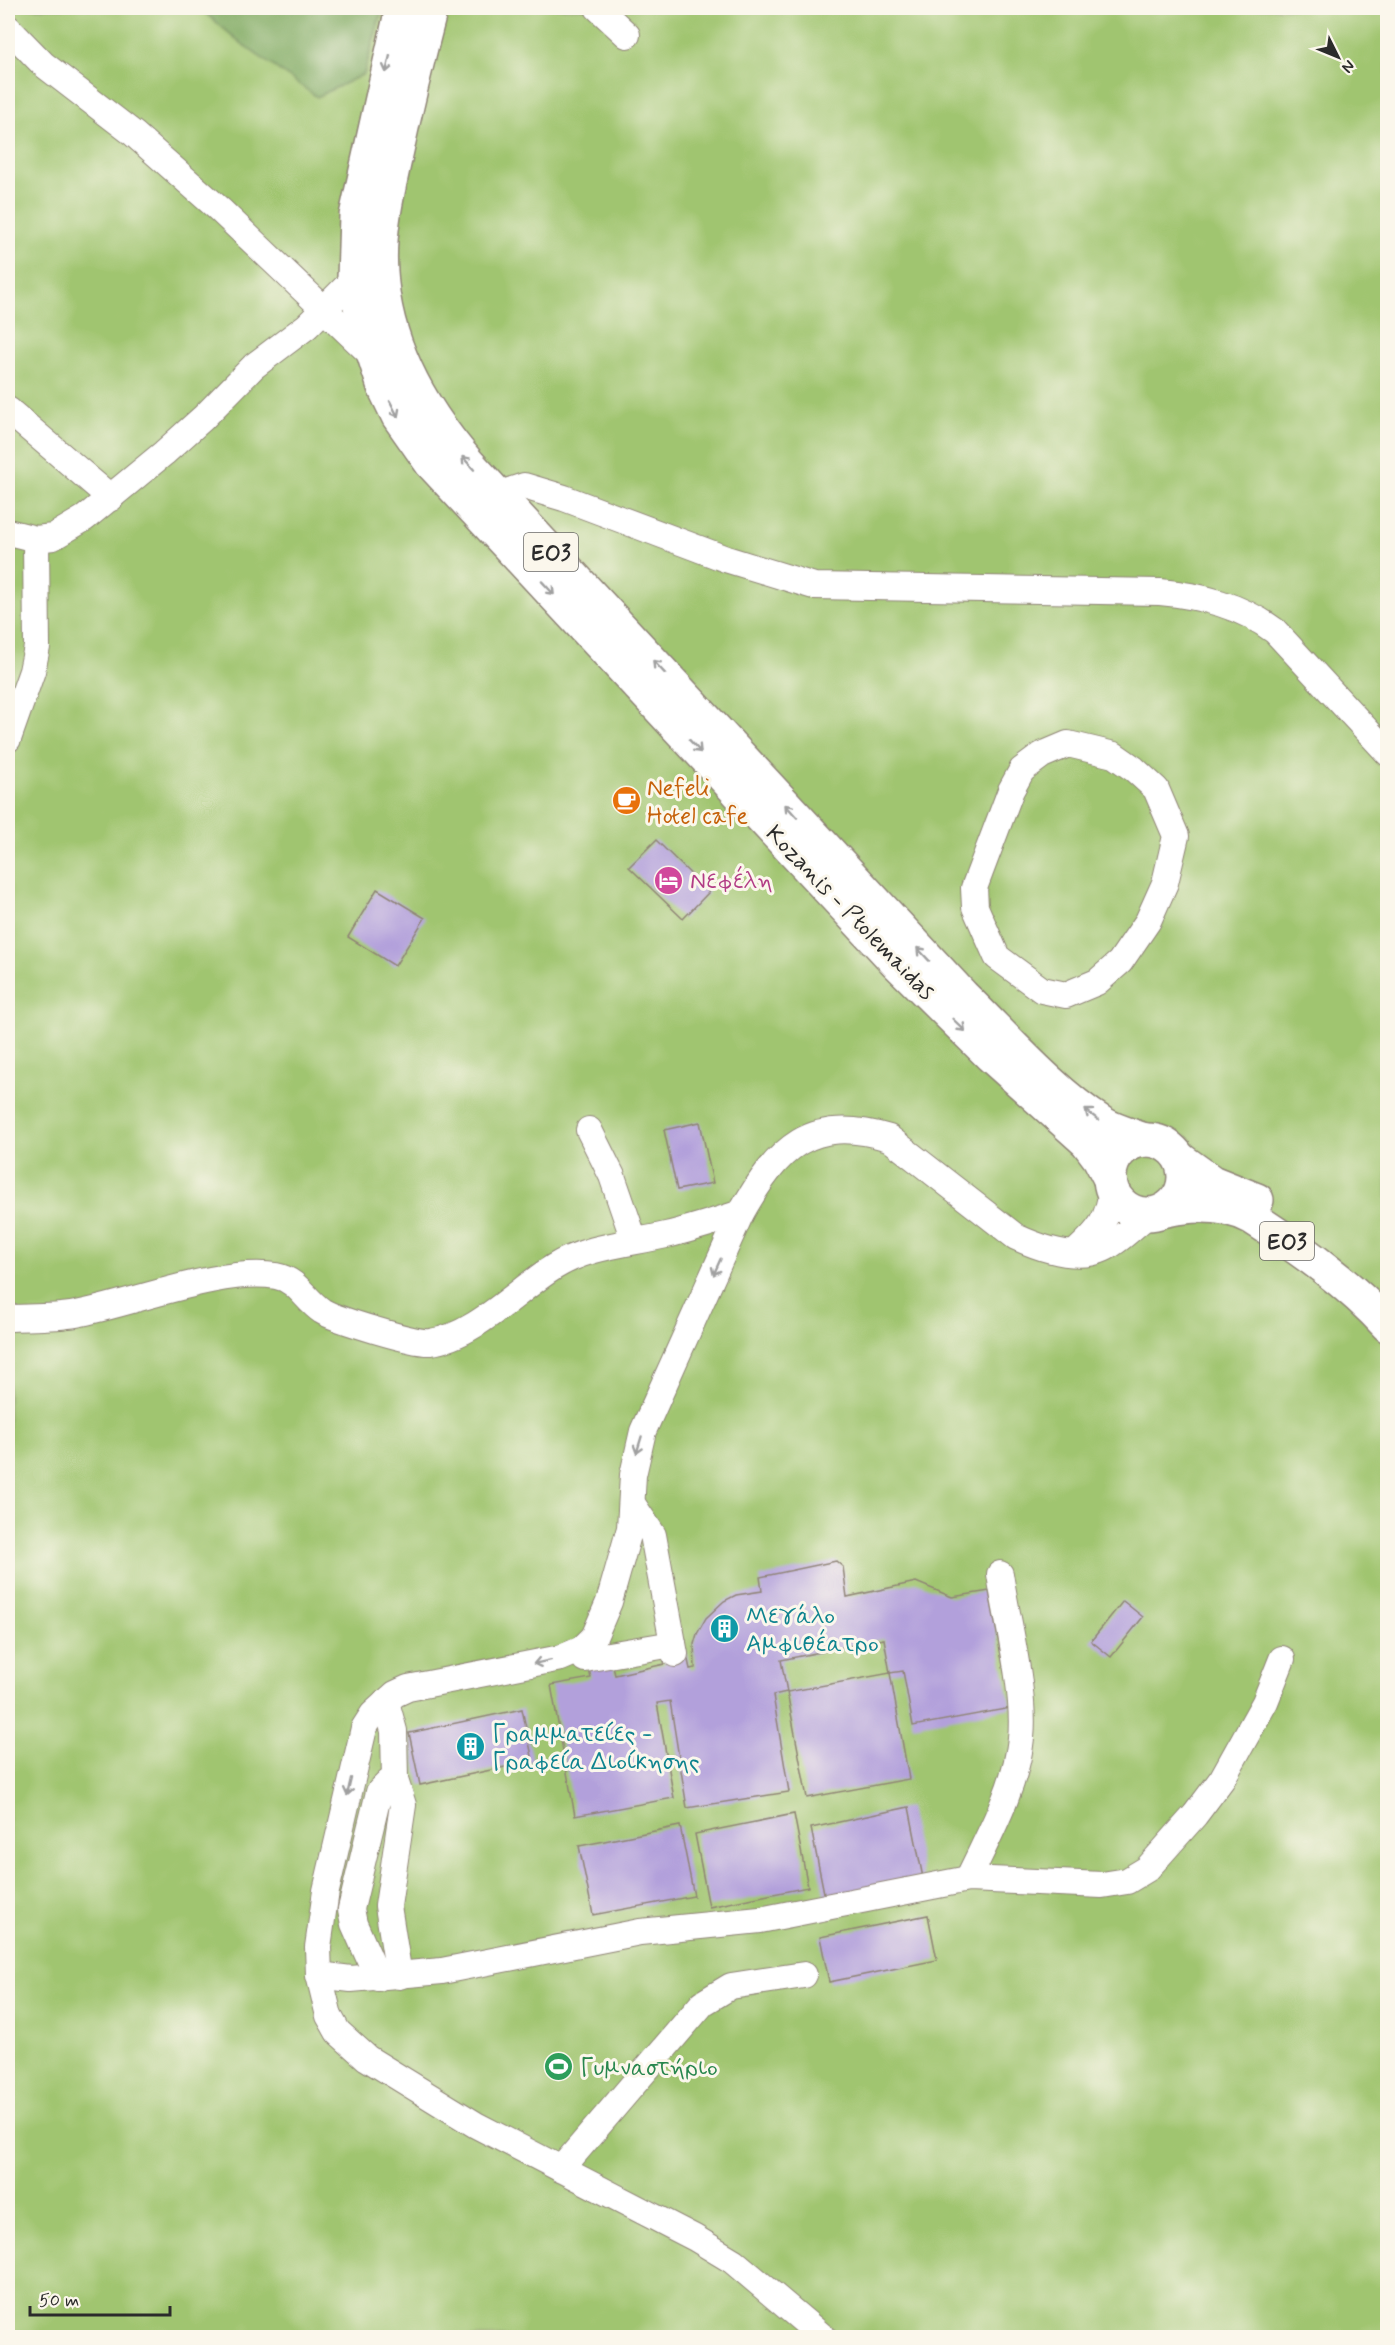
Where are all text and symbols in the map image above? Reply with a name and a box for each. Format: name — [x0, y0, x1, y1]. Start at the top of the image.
north arrow — [1308, 27, 1368, 87]
one-way arrow — [381, 55, 393, 74]
text: N — [1337, 55, 1359, 77]
one-way arrow — [389, 399, 401, 417]
one-way arrow — [461, 456, 475, 471]
road number: ΕΟ3 — [524, 533, 578, 571]
one-way arrow — [541, 580, 555, 595]
one-way arrow — [652, 659, 666, 674]
one-way arrow — [688, 738, 702, 753]
place label: Nefeli Hotel cafe — [647, 773, 748, 832]
cafe icon: Nefeli Hotel cafe — [610, 785, 642, 817]
one-way arrow — [783, 803, 798, 818]
street label: Kozanis - Ptolemaidas — [758, 819, 942, 1007]
hotel icon: Νεφέλη — [653, 864, 685, 896]
place label: Νεφέλη — [690, 865, 773, 897]
one-way arrow — [916, 946, 930, 961]
one-way arrow — [951, 1018, 966, 1032]
one-way arrow — [1085, 1109, 1101, 1122]
road number: ΕΟ3 — [1260, 1222, 1314, 1260]
one-way arrow — [710, 1257, 722, 1275]
one-way arrow — [633, 1435, 644, 1454]
place label: Μεγάλο Αμφιθέατρο — [746, 1601, 879, 1660]
building icon: Μεγάλο Αμφιθέατρο — [709, 1613, 741, 1645]
one-way arrow — [533, 1657, 552, 1668]
place label: Γραμματείες - Γραφεία Διοίκησης — [492, 1719, 700, 1778]
building icon: Γραμματείες - Γραφεία Διοίκησης — [455, 1731, 487, 1763]
one-way arrow — [343, 1776, 354, 1796]
sports icon: Γυμναστήριο — [543, 2051, 575, 2083]
place label: Γυμναστήριο — [580, 2053, 718, 2084]
scale bar — [30, 2279, 170, 2317]
text: 50 m — [39, 2289, 79, 2313]

